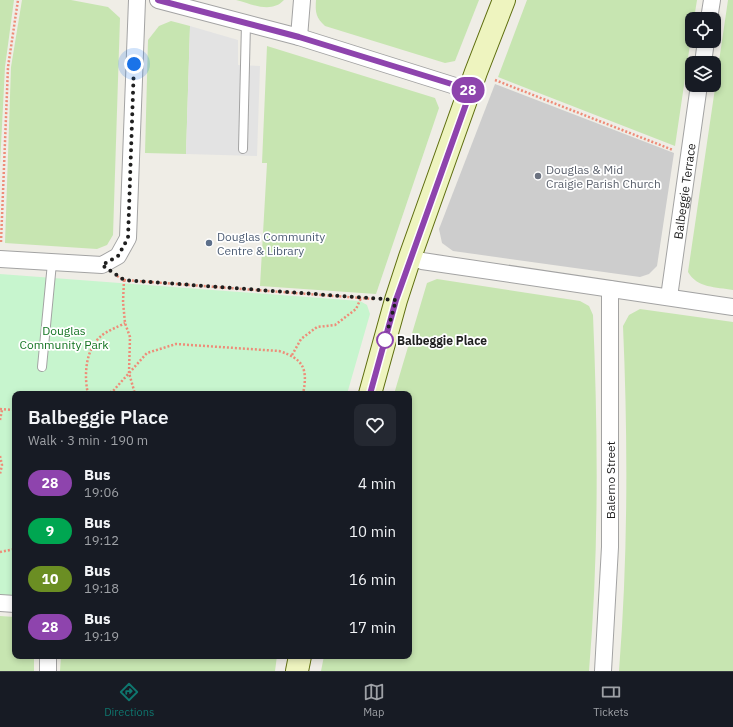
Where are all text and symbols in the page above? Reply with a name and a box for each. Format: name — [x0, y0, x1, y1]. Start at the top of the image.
map controls — [685, 12, 721, 92]
button: locate — [685, 12, 721, 48]
your location — [124, 54, 144, 74]
button: layers — [685, 56, 721, 92]
line badge: 28 — [450, 77, 486, 103]
text: 28 — [460, 81, 476, 99]
street label: Balbeggie Terrace — [670, 142, 698, 240]
place label: Douglas & Mid Craigie Parish Church — [546, 162, 661, 191]
marker: Douglas & Mid Craigie Parish Church — [533, 171, 543, 181]
place label: Douglas Community Centre & Library — [217, 229, 325, 258]
marker: Douglas Community Centre & Library — [204, 238, 214, 248]
park label: Douglas Community Park — [19, 323, 109, 352]
marker: Balbeggie Place — [376, 331, 394, 349]
place label: Balbeggie Place — [397, 333, 487, 348]
button: heart — [354, 404, 396, 446]
text: Balbeggie Place — [28, 405, 169, 429]
text: Walk · 3 min · 190 m — [28, 432, 148, 449]
street label: Balerno Street — [603, 441, 618, 519]
text: Bus — [84, 465, 111, 484]
text: 28 — [42, 474, 58, 492]
text: 4 min — [358, 474, 396, 493]
text: 19:06 — [84, 484, 119, 501]
text: Bus — [84, 513, 111, 532]
text: 9 — [46, 522, 54, 540]
text: 10 min — [349, 522, 396, 541]
text: 19:12 — [84, 532, 119, 549]
text: Bus — [84, 561, 111, 580]
text: 10 — [42, 570, 58, 588]
text: 16 min — [349, 570, 396, 589]
text: 19:18 — [84, 580, 119, 597]
text: Bus — [84, 609, 111, 628]
text: 28 — [42, 618, 58, 636]
text: 17 min — [349, 618, 396, 637]
text: 19:19 — [84, 628, 119, 645]
tab: Directions — [104, 681, 154, 719]
tab: Map — [363, 681, 385, 719]
tab: Tickets — [593, 681, 629, 719]

